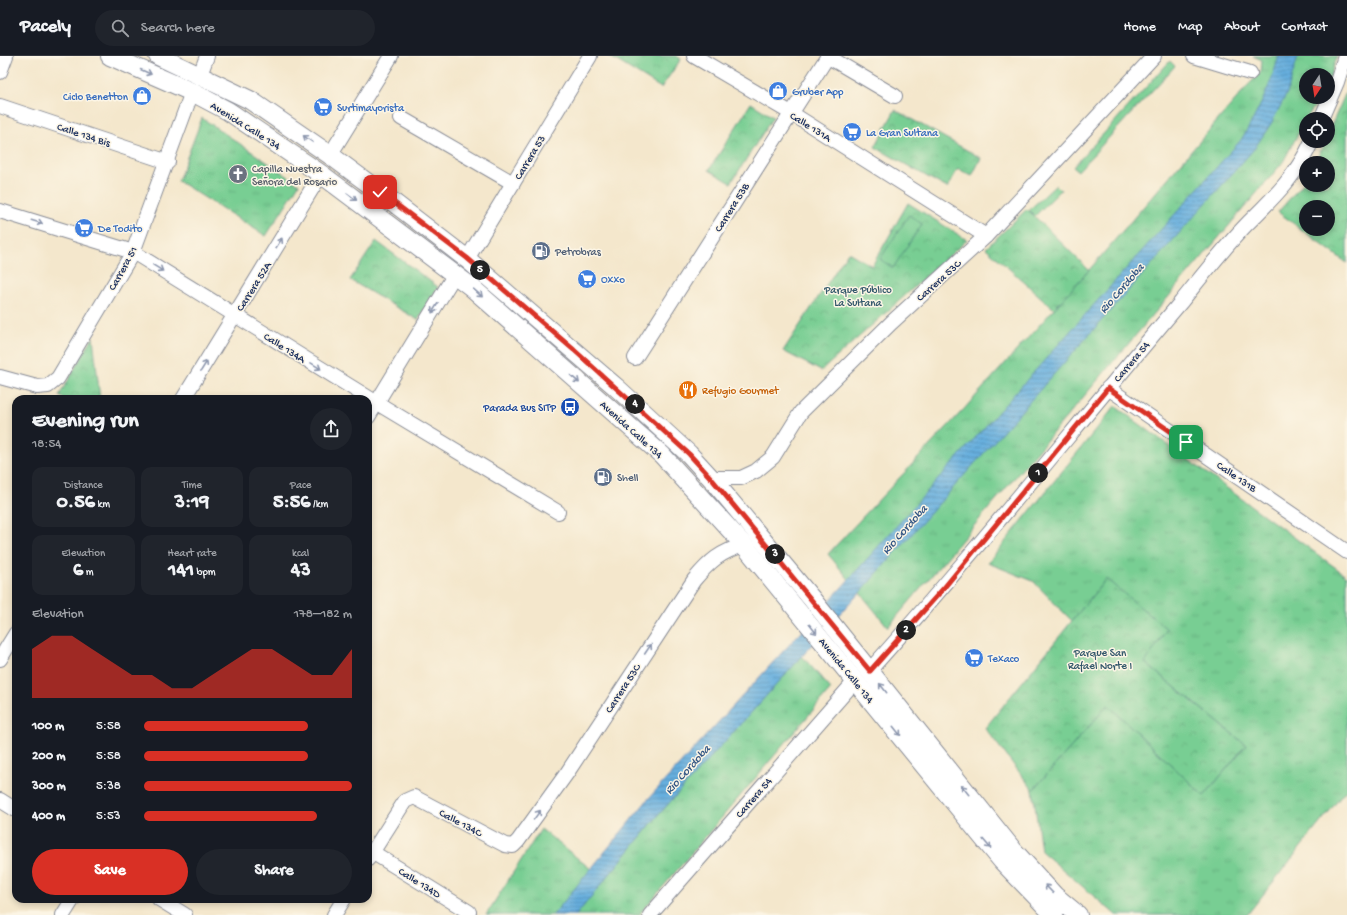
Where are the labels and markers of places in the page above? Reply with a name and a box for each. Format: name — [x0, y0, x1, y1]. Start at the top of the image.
shop icon: Gruber App — [767, 80, 789, 102]
shop icon: Ciclo Benetton — [131, 85, 153, 107]
place label: Gruber App — [792, 87, 844, 99]
place label: Ciclo Benetton — [63, 92, 129, 104]
supermarket icon: Surtimayorista — [312, 96, 334, 118]
place label: Surtimayorista — [337, 103, 405, 115]
supermarket icon: La Gran Sultana — [841, 121, 863, 143]
place label: La Gran Sultana — [866, 128, 939, 140]
church icon: Capilla Nuestra Señora del Rosario — [227, 163, 249, 185]
place label: Capilla Nuestra Señora del Rosario — [252, 164, 337, 189]
pin — [363, 175, 397, 209]
supermarket icon: De Todito — [73, 217, 95, 239]
place label: De Todito — [97, 224, 143, 236]
fuel station icon: Petrobras — [530, 240, 552, 262]
place label: Petrobras — [554, 247, 602, 259]
pin: 5 — [470, 260, 490, 280]
supermarket icon: Oxxo — [576, 268, 598, 290]
place label: Oxxo — [601, 275, 625, 287]
restaurant icon: Refugio Gourmet — [677, 379, 699, 401]
place label: Refugio Gourmet — [702, 385, 780, 398]
pin: 4 — [625, 394, 645, 414]
bus stop icon: Parada Bus SITP — [559, 396, 581, 418]
place label: Parada Bus SITP — [482, 403, 557, 415]
pin — [1169, 425, 1203, 459]
pin: 1 — [1028, 463, 1048, 483]
fuel station icon: Shell — [592, 466, 614, 488]
place label: Shell — [617, 473, 639, 485]
pin: 3 — [765, 544, 785, 564]
pin: 2 — [896, 620, 916, 640]
supermarket icon: Texaco — [963, 647, 985, 669]
place label: Texaco — [987, 654, 1020, 666]

